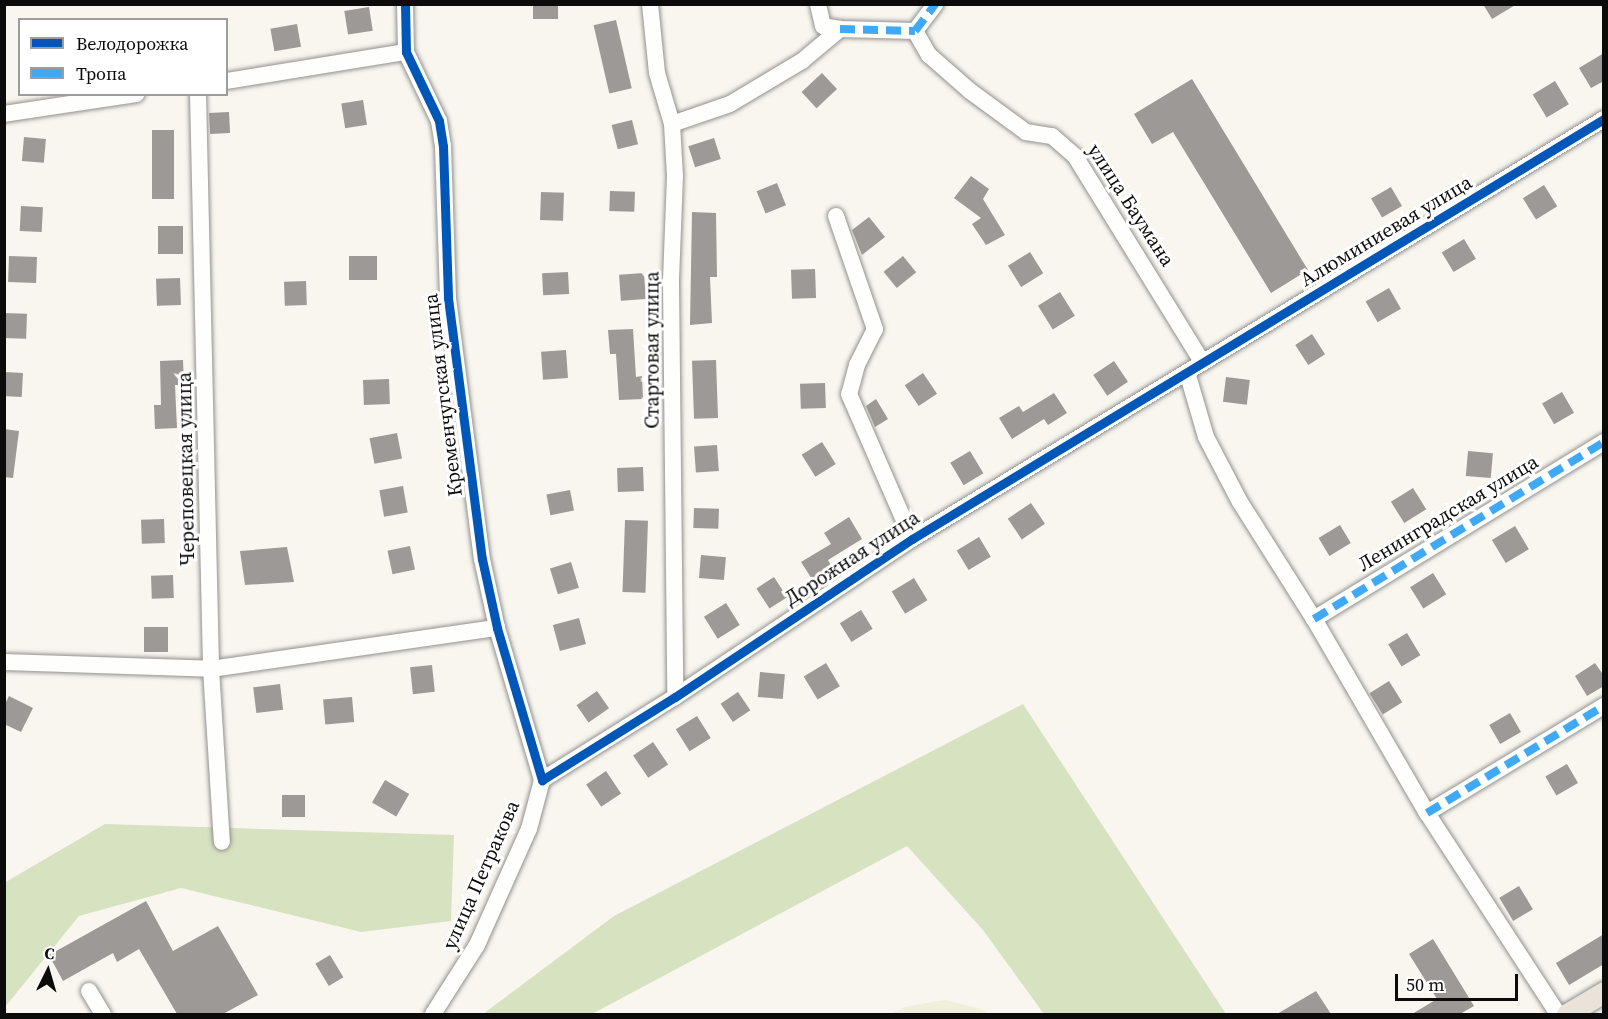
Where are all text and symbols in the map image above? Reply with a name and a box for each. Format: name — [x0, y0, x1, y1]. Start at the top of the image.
legend — [18, 18, 228, 96]
text: Велодорожка — [76, 31, 188, 56]
text: Тропа — [76, 61, 126, 86]
street label: улица Баумана — [1082, 139, 1180, 271]
street label: Алюминиевая улица — [1296, 170, 1476, 292]
street label: Стартовая улица — [640, 271, 664, 429]
street label: Кременчугская улица — [419, 292, 467, 498]
street label: Череповецкая улица — [172, 372, 200, 566]
street label: Ленинградская улица — [1353, 450, 1543, 576]
street label: Дорожная улица — [780, 505, 924, 611]
street label: улица Петракова — [437, 797, 525, 953]
north arrow — [18, 941, 78, 1001]
text: С — [44, 942, 55, 964]
scale bar — [1398, 962, 1521, 1000]
text: 50 m — [1406, 972, 1444, 997]

